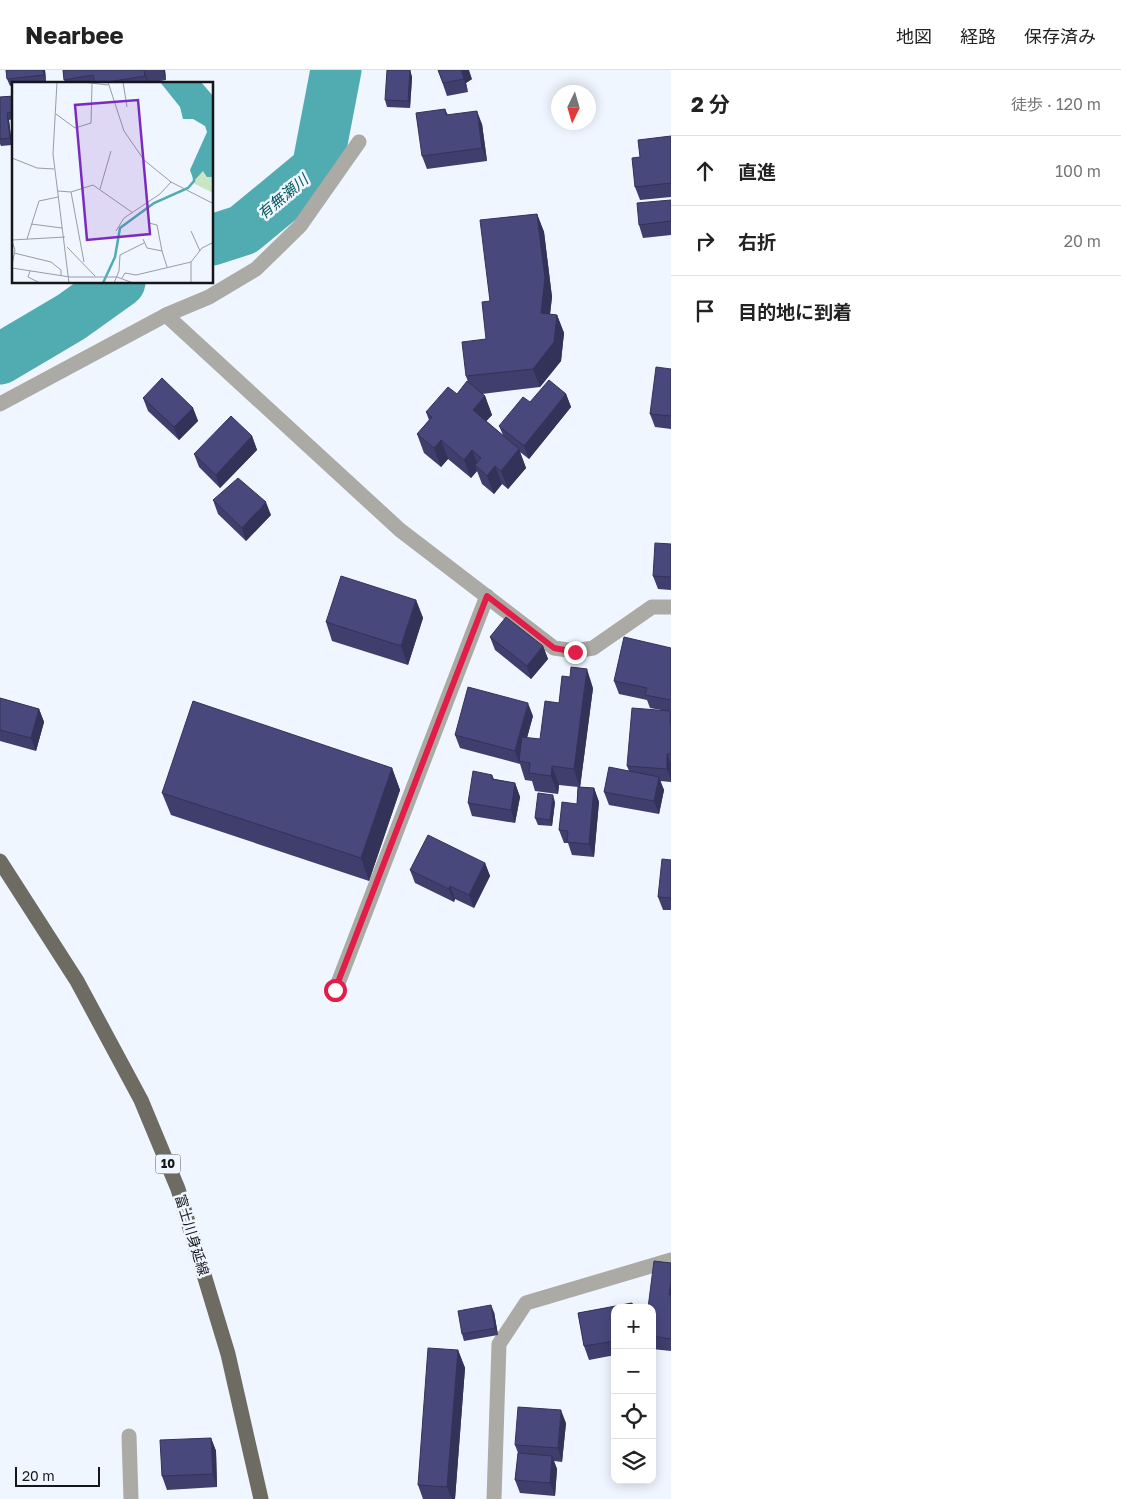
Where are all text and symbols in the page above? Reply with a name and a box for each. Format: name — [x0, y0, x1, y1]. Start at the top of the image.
text: Nearbee — [25, 20, 124, 49]
text: 地図 — [896, 25, 932, 47]
text: 経路 — [960, 25, 996, 47]
text: 保存済み — [1024, 25, 1096, 47]
inset map — [12, 82, 214, 284]
north arrow — [551, 85, 596, 130]
text: 2 分 — [691, 91, 730, 117]
text: 徒歩 · 120 m — [1011, 94, 1101, 114]
icon: ahead — [691, 157, 719, 185]
text: 直進 — [738, 160, 776, 183]
text: 100 m — [1055, 161, 1101, 181]
water label: 有無瀬川 — [254, 169, 313, 222]
icon: right — [691, 227, 719, 255]
text: 右折 — [738, 230, 776, 253]
text: 20 m — [1064, 231, 1101, 251]
icon: arrive — [691, 297, 719, 325]
text: 目的地に到着 — [738, 300, 852, 323]
route end — [564, 641, 587, 664]
route start — [324, 979, 347, 1002]
road number: 10 — [156, 1154, 180, 1174]
street label: 富士川身延線 — [172, 1192, 213, 1278]
map controls — [611, 1304, 656, 1484]
button: + — [611, 1304, 656, 1349]
button: − — [611, 1349, 656, 1394]
button: locate — [611, 1394, 656, 1439]
button: layers — [611, 1439, 656, 1484]
scale bar — [15, 1464, 100, 1487]
text: 20 m — [22, 1467, 55, 1484]

